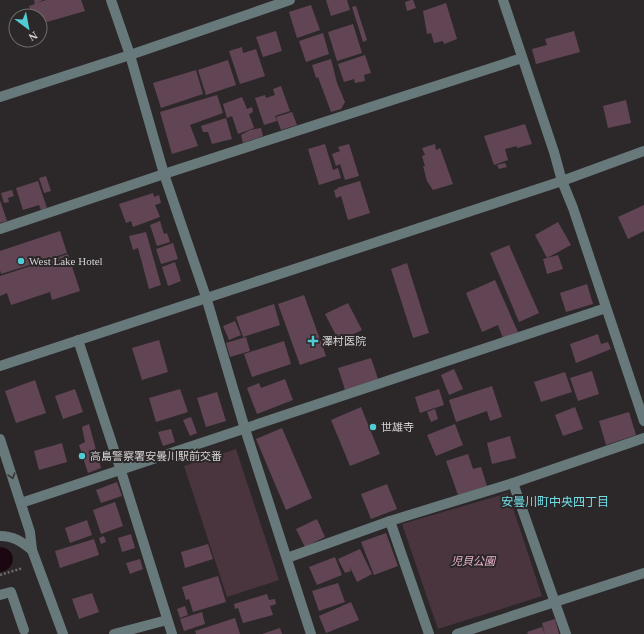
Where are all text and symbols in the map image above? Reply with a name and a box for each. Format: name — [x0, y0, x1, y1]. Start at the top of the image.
north arrow — [8, 8, 48, 48]
text: N — [27, 29, 40, 44]
place label: West Lake Hotel — [29, 255, 103, 267]
marker: West Lake Hotel — [16, 256, 26, 266]
marker: 澤村医院 — [307, 335, 319, 347]
place label: 澤村医院 — [322, 335, 366, 347]
place label: 世雄寺 — [381, 421, 414, 433]
marker: 世雄寺 — [368, 422, 378, 432]
place label: 高島警察署安曇川駅前交番 — [90, 450, 222, 462]
marker: 高島警察署安曇川駅前交番 — [77, 451, 87, 461]
one-way arrow — [7, 472, 16, 479]
district label: 安曇川町中央四丁目 — [501, 495, 609, 509]
park label: 児貝公園 — [451, 555, 497, 567]

